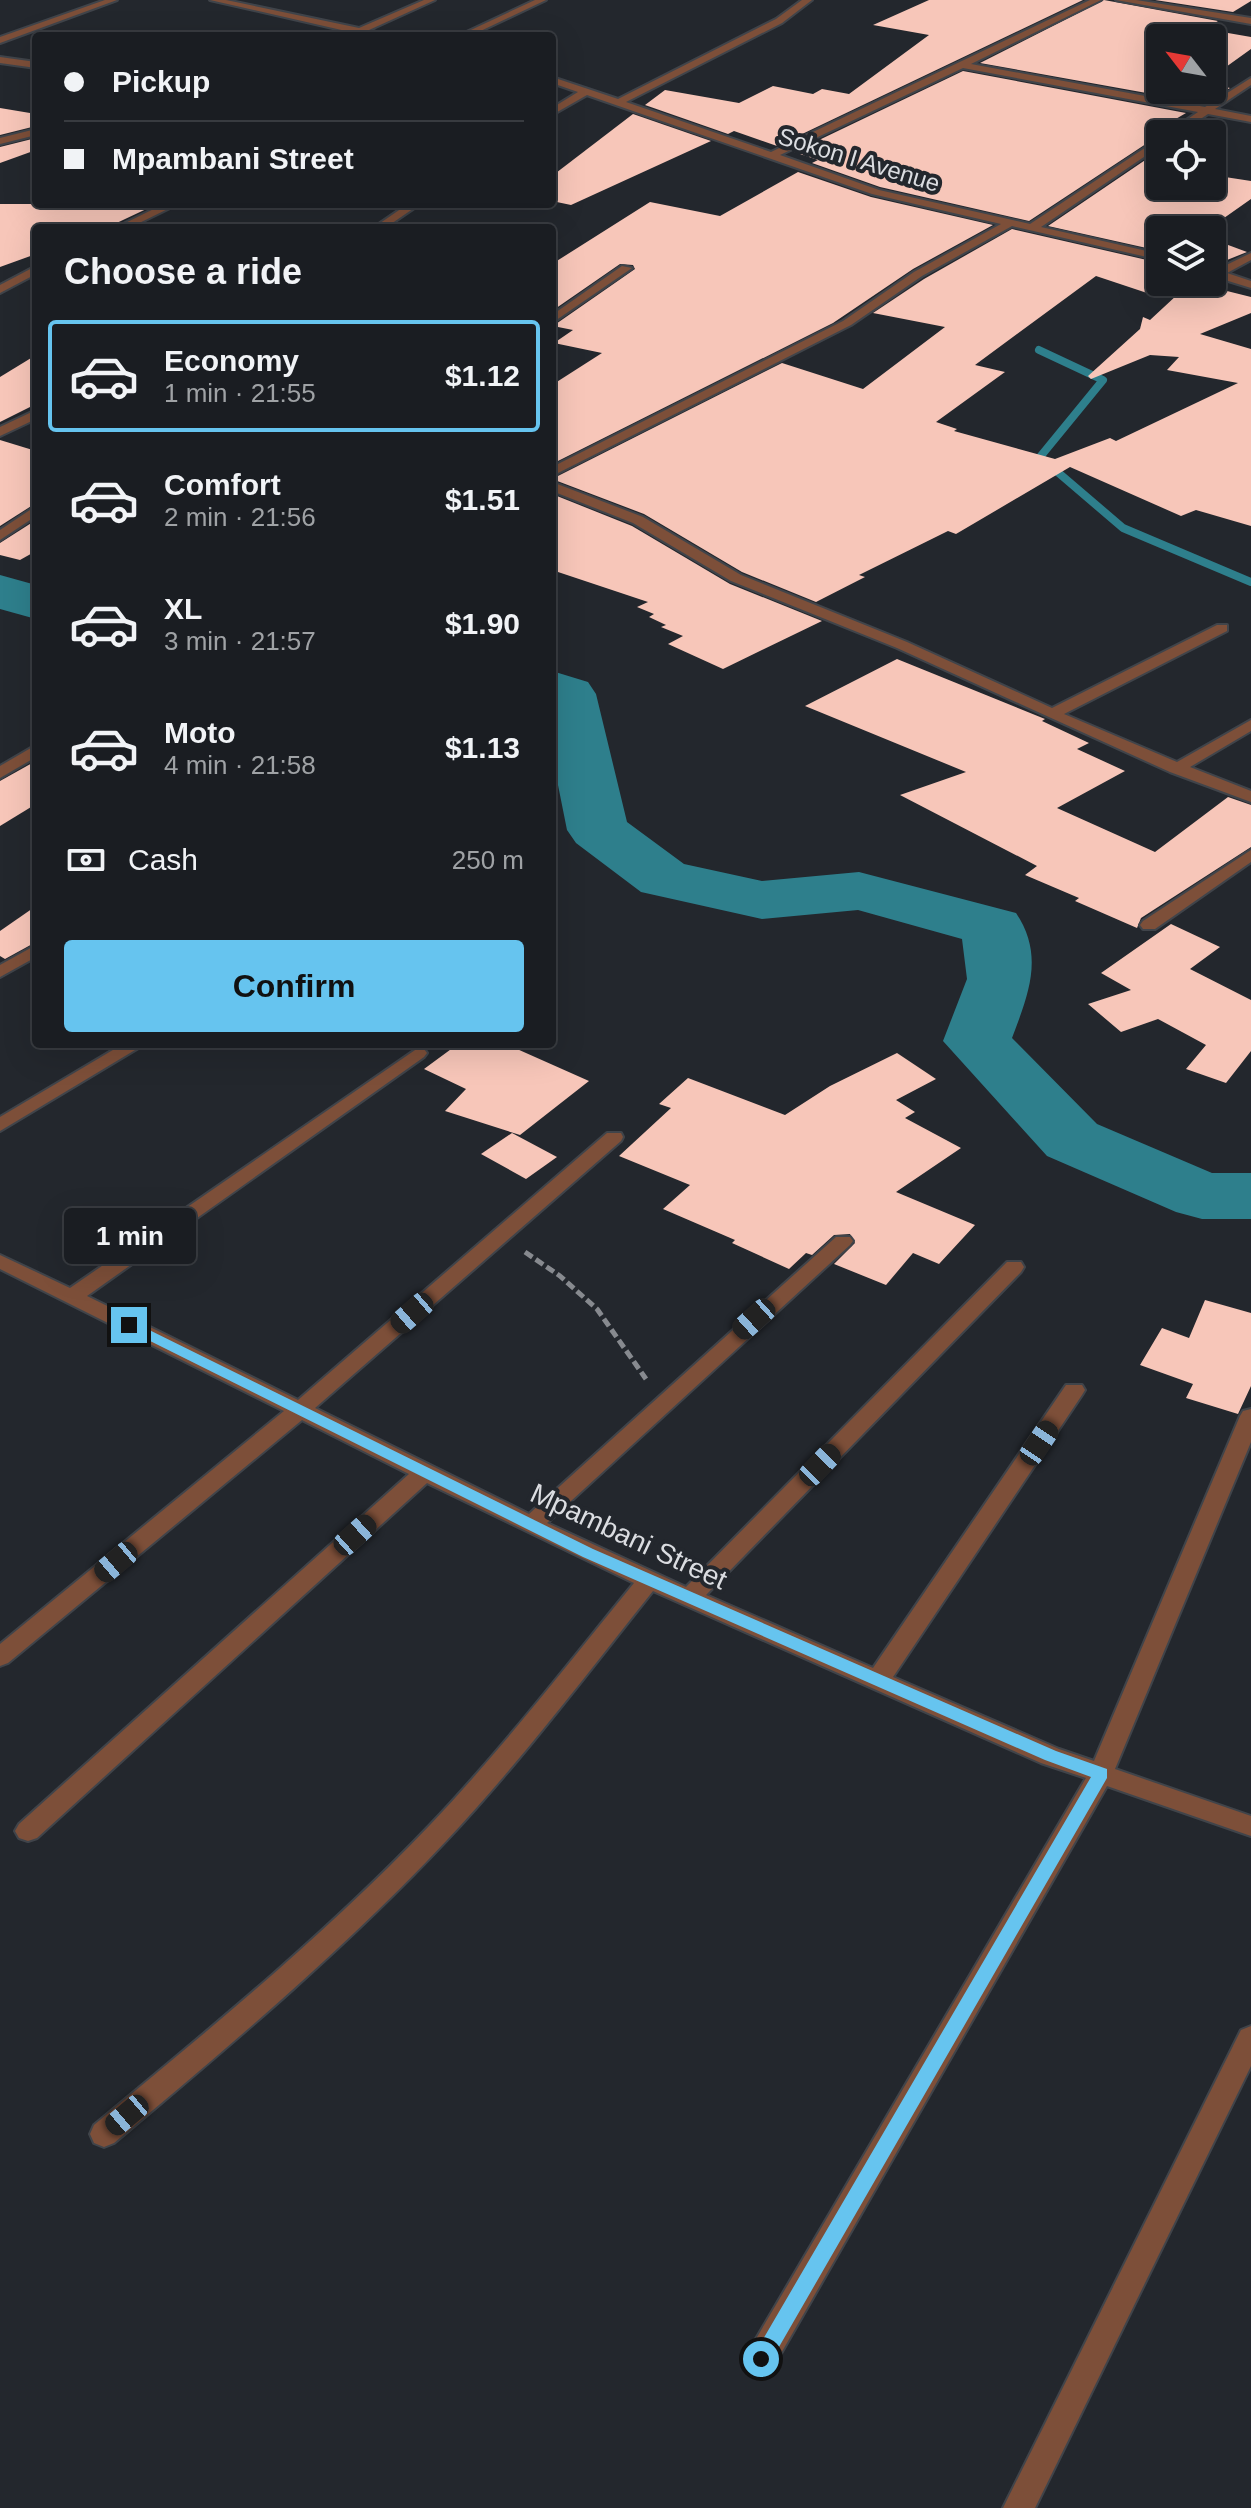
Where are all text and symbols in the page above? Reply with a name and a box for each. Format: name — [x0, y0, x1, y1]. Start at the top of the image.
north arrow — [1146, 24, 1226, 104]
map controls — [1146, 24, 1226, 296]
text: Pickup — [112, 65, 210, 98]
button: locate — [1146, 120, 1226, 200]
street label: Sokon I Avenue — [775, 122, 943, 197]
text: Mpambani Street — [112, 142, 354, 175]
button: layers — [1146, 216, 1226, 296]
text: Choose a ride — [64, 251, 302, 292]
icon: car — [68, 340, 140, 412]
text: Economy — [164, 344, 299, 377]
text: $1.12 — [445, 359, 520, 392]
text: 1 min · 21:55 — [164, 378, 316, 408]
icon: car — [68, 464, 140, 536]
text: Comfort — [164, 468, 281, 501]
text: $1.51 — [445, 483, 520, 516]
text: 2 min · 21:56 — [164, 502, 316, 532]
icon: car — [68, 588, 140, 660]
text: XL — [164, 592, 202, 625]
text: $1.90 — [445, 607, 520, 640]
text: 3 min · 21:57 — [164, 626, 316, 656]
icon: car — [68, 712, 140, 784]
text: Moto — [164, 716, 236, 749]
text: $1.13 — [445, 731, 520, 764]
text: 4 min · 21:58 — [164, 750, 316, 780]
icon: cash — [64, 838, 108, 882]
text: Cash — [128, 843, 198, 876]
text: 250 m — [452, 845, 524, 875]
button: Confirm — [64, 940, 524, 1032]
callout: 1 min — [63, 1209, 195, 1265]
text: 1 min — [96, 1221, 164, 1251]
car — [386, 1288, 438, 1338]
car — [728, 1294, 780, 1344]
route end — [111, 1307, 147, 1343]
car — [1016, 1416, 1062, 1470]
car — [795, 1439, 845, 1491]
street label: Mpambani Street — [526, 1477, 732, 1596]
car — [329, 1510, 381, 1560]
car — [90, 1537, 142, 1587]
car — [101, 2090, 153, 2140]
route start — [743, 2341, 779, 2377]

